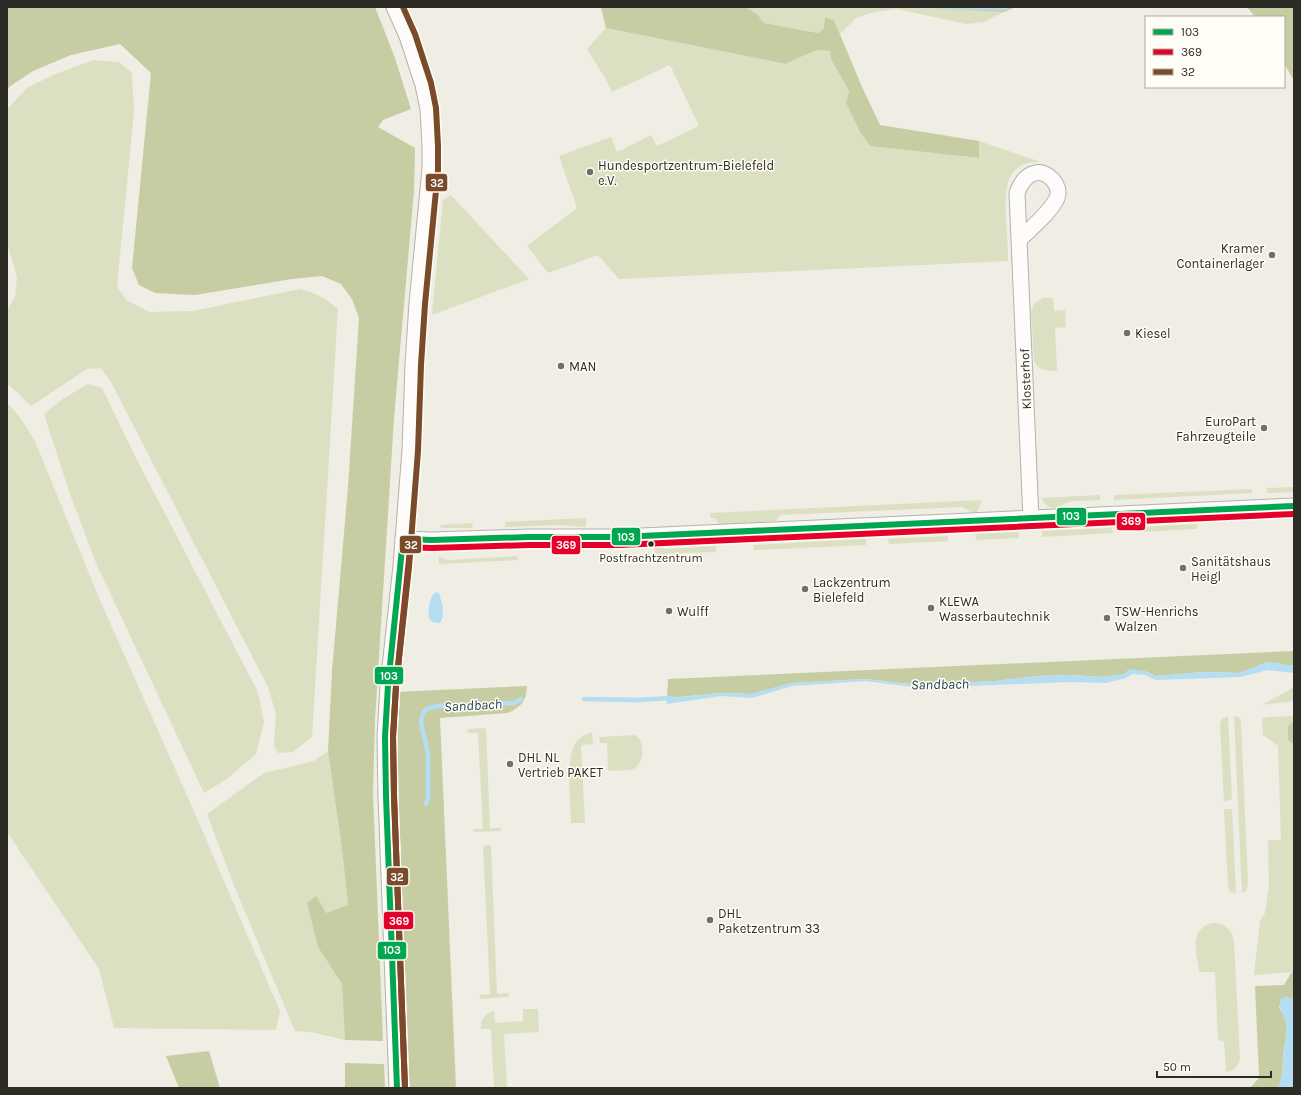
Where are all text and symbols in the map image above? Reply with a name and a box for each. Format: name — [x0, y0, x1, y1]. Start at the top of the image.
legend — [1145, 16, 1285, 88]
text: 103 — [1181, 25, 1199, 39]
text: 369 — [1181, 45, 1202, 59]
text: 32 — [1181, 65, 1195, 79]
place label: Hundesportzentrum-Bielefeld e.V. — [598, 158, 774, 188]
marker: Hundesportzentrum-Bielefeld e.V. — [585, 167, 595, 177]
line badge: 32 — [425, 173, 448, 192]
text: 32 — [430, 177, 444, 190]
place label: Kramer Containerlager — [1176, 241, 1264, 271]
marker: Kramer Containerlager — [1267, 250, 1277, 260]
place label: Kiesel — [1135, 326, 1171, 341]
marker: Kiesel — [1122, 328, 1132, 338]
street label: Klosterhof — [1017, 348, 1034, 410]
place label: MAN — [569, 359, 596, 374]
marker: MAN — [556, 361, 566, 371]
place label: EuroPart Fahrzeugteile — [1176, 414, 1256, 444]
marker: EuroPart Fahrzeugteile — [1259, 423, 1269, 433]
line badge: 103 — [1056, 507, 1087, 526]
text: 103 — [1062, 510, 1080, 523]
line badge: 369 — [1116, 512, 1146, 531]
text: 369 — [1121, 515, 1141, 528]
line badge: 103 — [611, 527, 641, 546]
text: 103 — [617, 531, 635, 544]
line badge: 32 — [399, 535, 422, 554]
line badge: 369 — [551, 535, 581, 555]
text: 32 — [404, 539, 418, 552]
text: 369 — [556, 539, 576, 552]
marker: Postfrachtzentrum — [646, 539, 656, 549]
place label: Postfrachtzentrum — [599, 551, 703, 565]
place label: Sanitätshaus Heigl — [1191, 554, 1271, 584]
marker: Sanitätshaus Heigl — [1178, 563, 1188, 573]
place label: Lackzentrum Bielefeld — [813, 575, 891, 605]
marker: Lackzentrum Bielefeld — [800, 584, 810, 594]
place label: KLEWA Wasserbautechnik — [939, 594, 1050, 624]
marker: KLEWA Wasserbautechnik — [926, 603, 936, 613]
place label: Wulff — [677, 604, 709, 619]
place label: TSW-Henrichs Walzen — [1115, 604, 1199, 634]
marker: Wulff — [664, 606, 674, 616]
marker: TSW-Henrichs Walzen — [1102, 613, 1112, 623]
line badge: 103 — [374, 666, 404, 685]
text: 103 — [380, 670, 398, 683]
water label: Sandbach — [911, 675, 969, 694]
water label: Sandbach — [443, 695, 503, 716]
place label: DHL NL Vertrieb PAKET — [518, 750, 604, 780]
marker: DHL NL Vertrieb PAKET — [505, 759, 515, 769]
line badge: 32 — [386, 867, 409, 886]
text: 32 — [390, 871, 404, 884]
place label: DHL Paketzentrum 33 — [718, 906, 820, 936]
line badge: 369 — [383, 911, 414, 930]
text: 369 — [389, 915, 409, 928]
marker: DHL Paketzentrum 33 — [705, 915, 715, 925]
line badge: 103 — [377, 941, 407, 960]
text: 103 — [383, 944, 401, 957]
scale bar — [1157, 1053, 1271, 1079]
text: 50 m — [1163, 1060, 1191, 1074]

